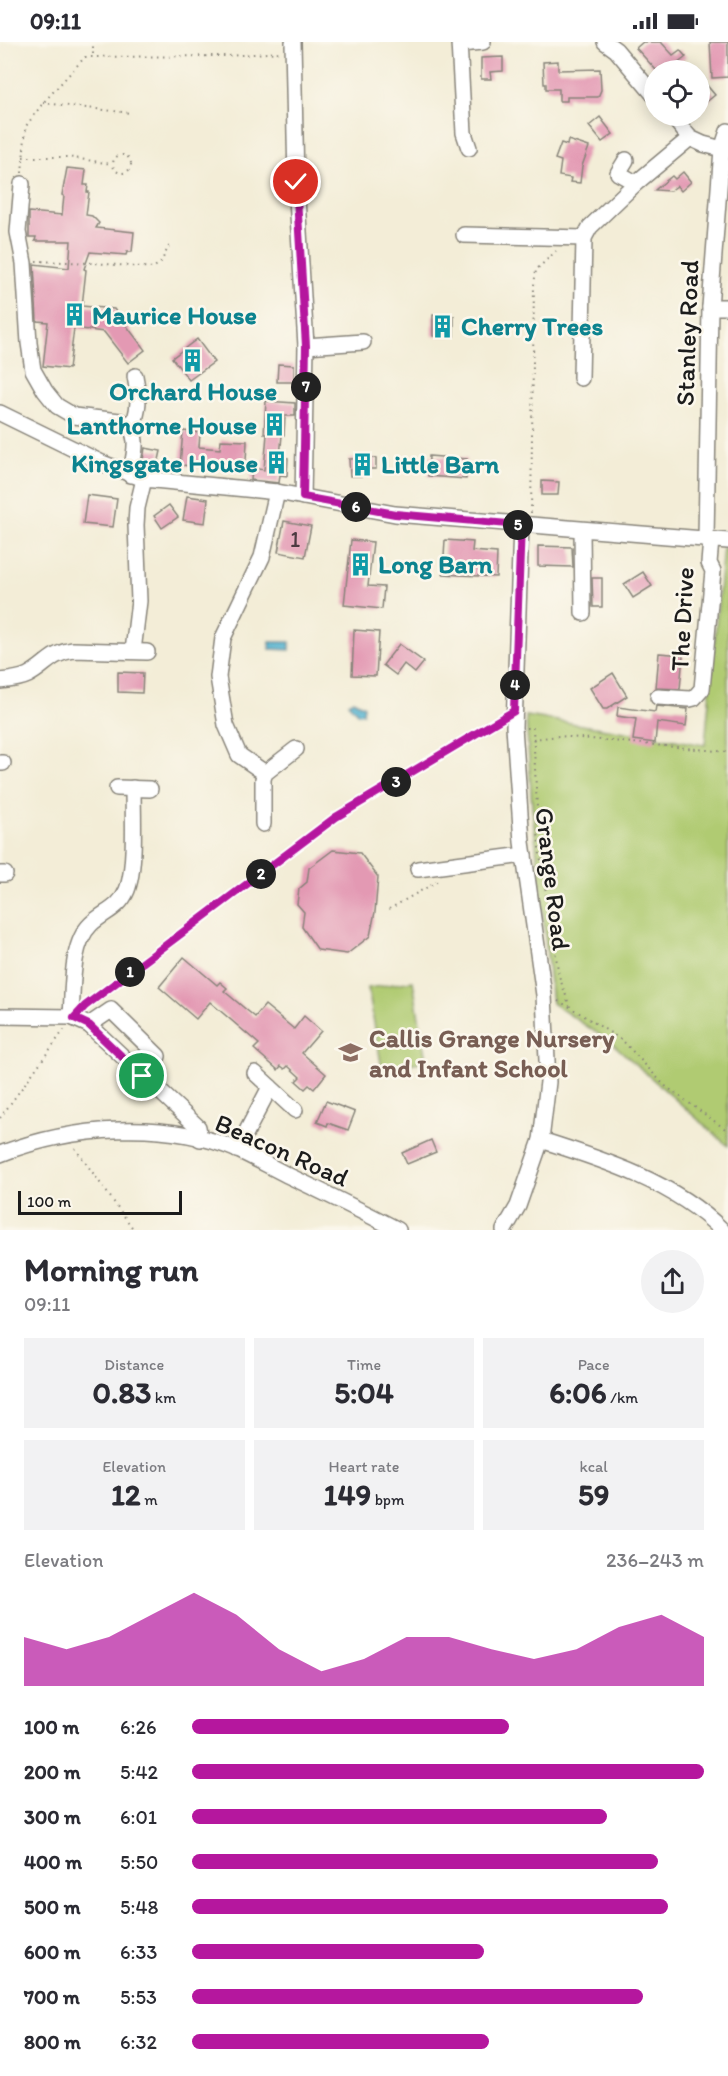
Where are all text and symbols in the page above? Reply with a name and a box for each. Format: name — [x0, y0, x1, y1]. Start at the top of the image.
text: 09:11 — [30, 8, 81, 35]
map controls — [644, 60, 710, 126]
button: locate — [644, 60, 710, 126]
pin — [270, 156, 321, 207]
icon: check — [279, 165, 312, 198]
street label: Stanley Road — [668, 259, 706, 406]
place label: Maurice House — [92, 299, 257, 331]
building icon: Maurice House — [61, 302, 87, 328]
place label: Cherry Trees — [461, 310, 603, 342]
building icon: Cherry Trees — [430, 313, 456, 339]
building icon: Orchard House — [180, 347, 206, 373]
pin: 7 — [291, 372, 321, 402]
place label: Orchard House — [109, 375, 277, 407]
text: 7 — [302, 377, 310, 396]
place label: Lanthorne House — [67, 409, 257, 441]
building icon: Lanthorne House — [262, 412, 288, 438]
place label: Kingsgate House — [71, 447, 258, 479]
place label: Little Barn — [381, 448, 500, 480]
building icon: Kingsgate House — [263, 450, 289, 476]
building icon: Little Barn — [350, 451, 376, 477]
pin: 6 — [341, 492, 371, 522]
text: 6 — [352, 497, 360, 516]
pin: 5 — [503, 510, 533, 540]
text: 5 — [514, 515, 522, 534]
house number: 1 — [290, 526, 300, 553]
place label: Long Barn — [378, 548, 493, 580]
building icon: Long Barn — [347, 551, 373, 577]
street label: The Drive — [663, 566, 701, 672]
pin: 4 — [500, 670, 530, 700]
text: 4 — [510, 675, 520, 694]
pin: 3 — [381, 767, 411, 797]
text: 3 — [392, 772, 400, 791]
street label: Grange Road — [528, 806, 578, 953]
pin: 2 — [246, 859, 276, 889]
text: 2 — [257, 864, 265, 883]
pin: 1 — [115, 957, 145, 987]
text: 1 — [126, 962, 134, 981]
place label: Callis Grange Nursery and Infant School — [369, 1022, 615, 1084]
school or university icon: Callis Grange Nursery and Infant School — [338, 1040, 364, 1066]
pin — [116, 1050, 167, 1101]
icon: arrive — [125, 1059, 158, 1092]
street label: Beacon Road — [210, 1106, 354, 1194]
scale bar — [18, 1188, 182, 1216]
text: 100 m — [27, 1192, 71, 1211]
text: Morning run — [24, 1250, 199, 1289]
button: share — [641, 1250, 704, 1313]
text: 09:11 — [24, 1292, 70, 1316]
text: Distance — [104, 1355, 164, 1374]
text: Time — [347, 1355, 381, 1374]
text: Pace — [578, 1355, 610, 1374]
text: 0.83 — [93, 1374, 151, 1411]
text: 5:04 — [334, 1374, 394, 1411]
text: 6:06 — [549, 1374, 607, 1411]
text: km — [151, 1388, 176, 1407]
text: /km — [607, 1388, 638, 1407]
text: Elevation — [103, 1457, 166, 1476]
text: Heart rate — [329, 1457, 399, 1476]
text: kcal — [579, 1457, 608, 1476]
text: 12 — [111, 1476, 141, 1513]
text: 149 — [324, 1476, 371, 1513]
text: 59 — [578, 1476, 609, 1513]
text: m — [141, 1490, 158, 1509]
text: bpm — [371, 1490, 404, 1509]
text: Elevation — [24, 1548, 103, 1572]
text: 236–243 m — [606, 1548, 704, 1572]
text: 100 m — [24, 1715, 79, 1739]
text: 6:26 — [120, 1715, 157, 1739]
text: 200 m — [24, 1760, 80, 1784]
text: 5:42 — [120, 1760, 158, 1784]
text: 300 m — [24, 1805, 81, 1829]
text: 6:01 — [120, 1805, 157, 1829]
text: 400 m — [24, 1850, 82, 1874]
text: 5:50 — [120, 1850, 158, 1874]
text: 500 m — [24, 1895, 80, 1919]
text: 5:48 — [120, 1895, 158, 1919]
text: 600 m — [24, 1940, 81, 1964]
text: 6:33 — [120, 1940, 157, 1964]
text: 700 m — [24, 1985, 80, 2009]
text: 5:53 — [120, 1985, 157, 2009]
text: 800 m — [24, 2030, 81, 2054]
text: 6:32 — [120, 2030, 157, 2054]

